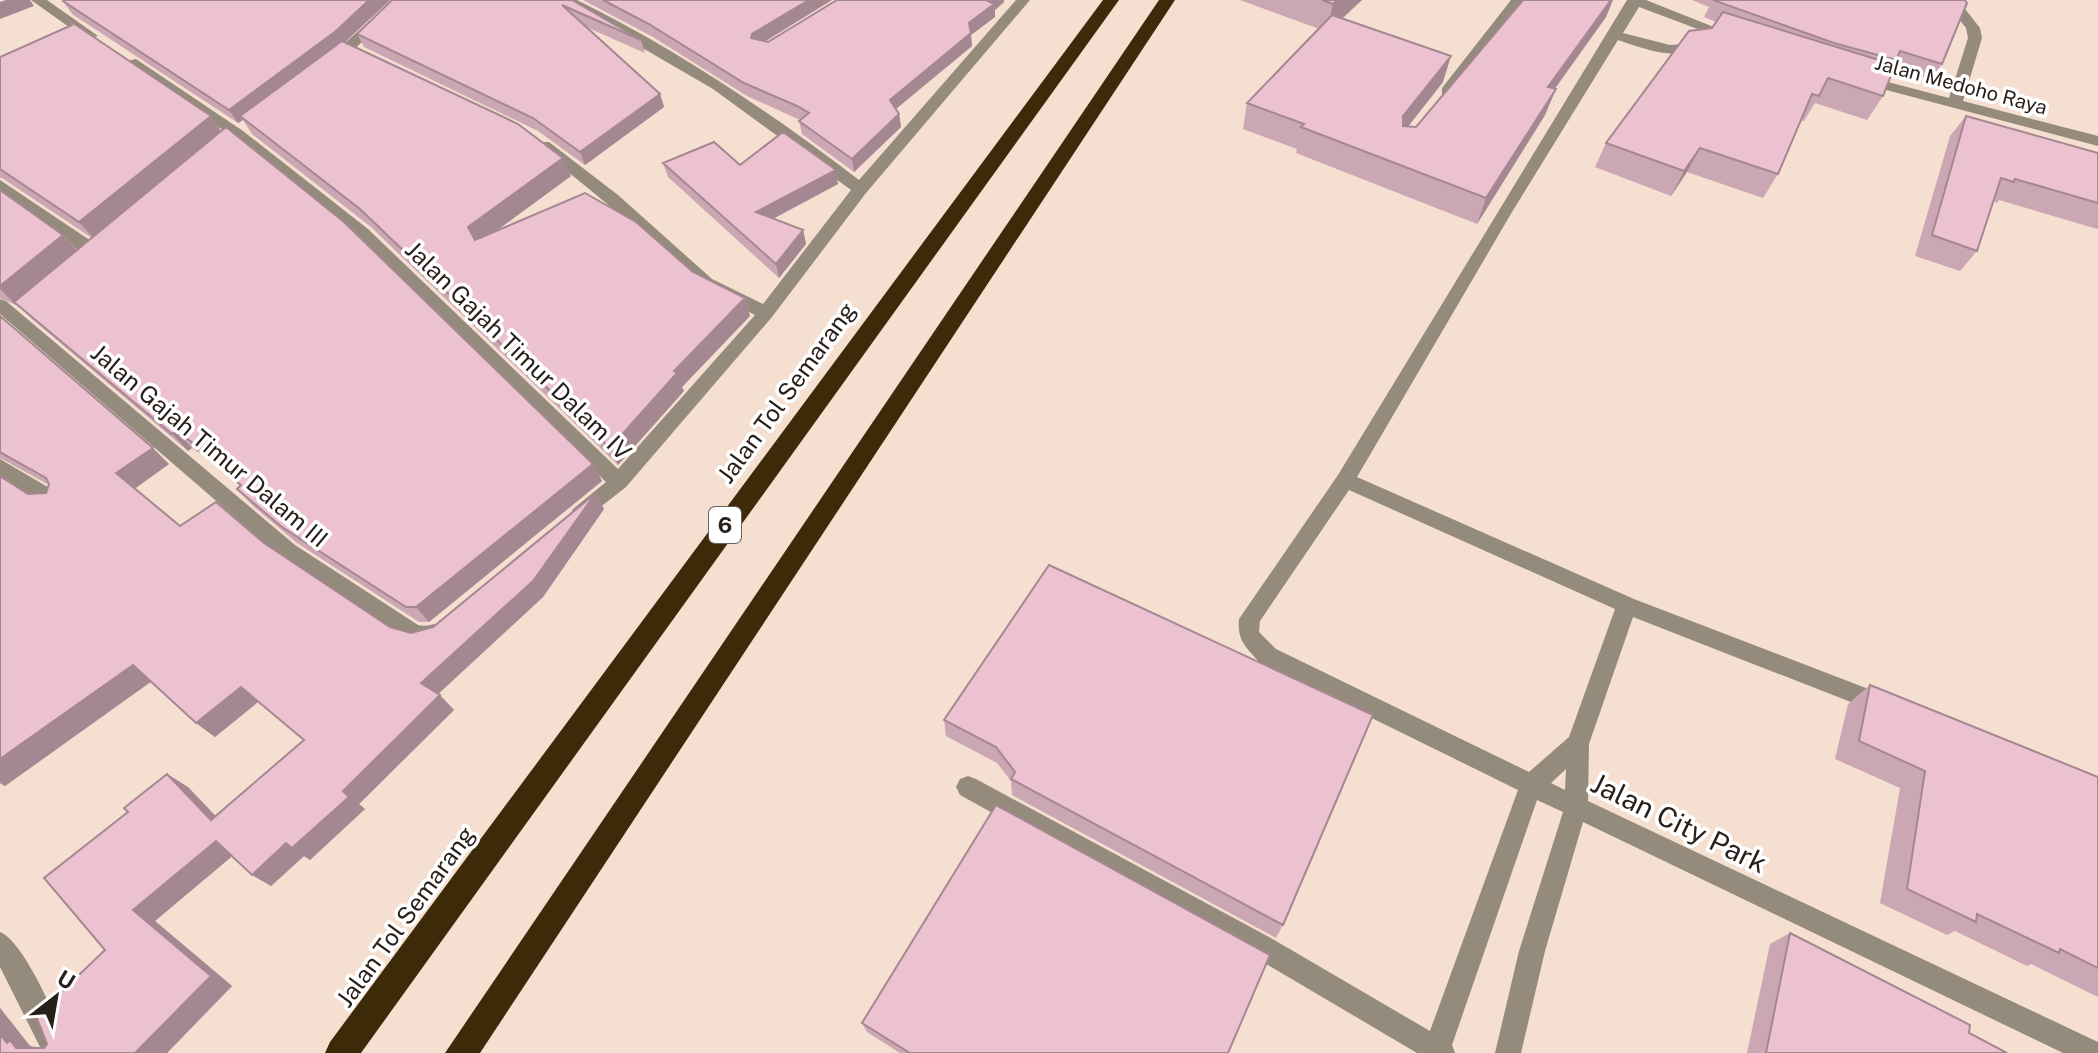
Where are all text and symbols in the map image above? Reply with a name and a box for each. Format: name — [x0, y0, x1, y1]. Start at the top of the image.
street label: Jalan Medoho Raya — [1872, 50, 2050, 120]
street label: Jalan Gajah Timur Dalam IV — [400, 235, 637, 466]
street label: Jalan Tol Semarang — [711, 297, 861, 488]
street label: Jalan Gajah Timur Dalam III — [86, 338, 334, 553]
road number: 6 — [709, 507, 741, 543]
street label: Jalan City Park — [1586, 766, 1773, 879]
street label: Jalan Tol Semarang — [330, 821, 480, 1012]
north arrow — [16, 957, 96, 1037]
text: U — [53, 965, 80, 995]

